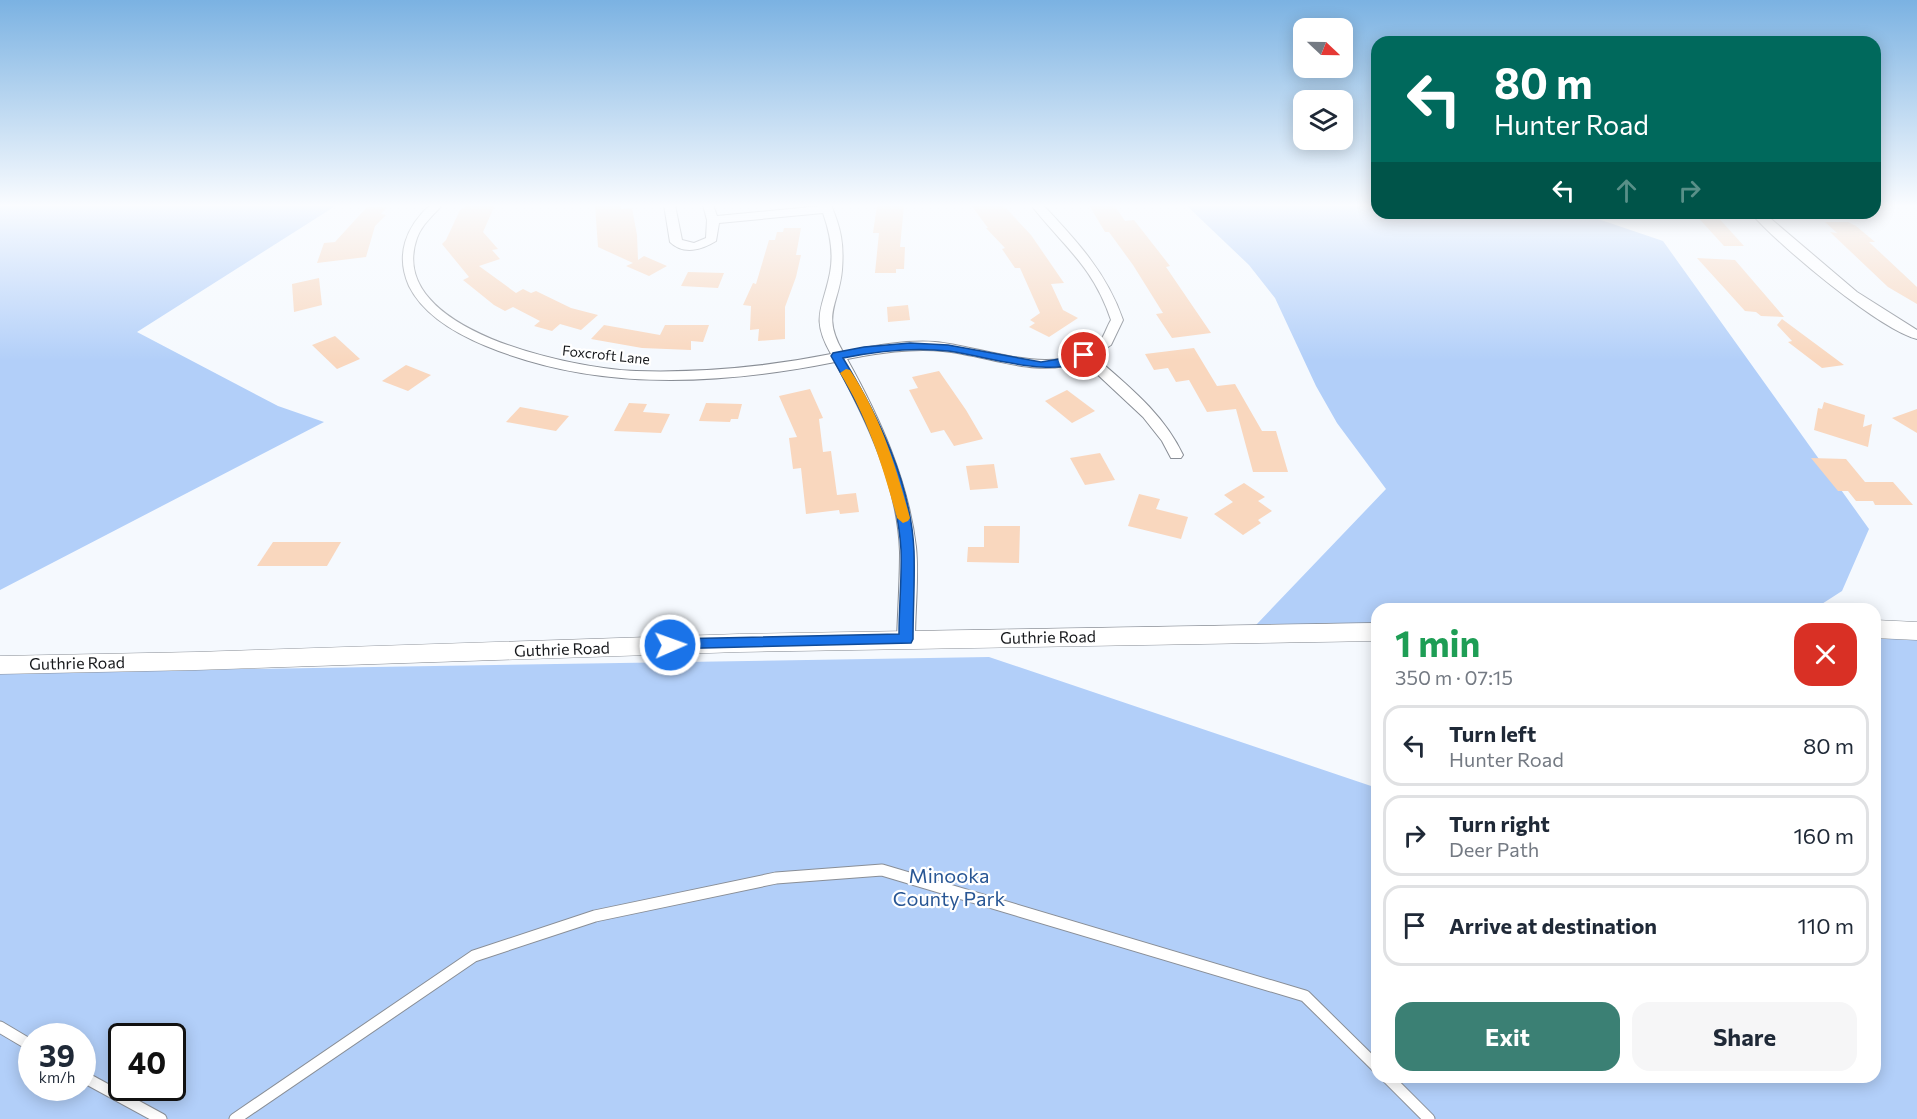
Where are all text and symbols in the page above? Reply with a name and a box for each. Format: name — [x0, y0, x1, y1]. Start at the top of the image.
north arrow — [1293, 18, 1353, 78]
map controls — [1293, 18, 1353, 150]
text: 80 m — [1494, 56, 1593, 108]
icon: left — [1395, 60, 1473, 138]
button: layers — [1293, 90, 1353, 150]
text: Hunter Road — [1494, 108, 1649, 141]
icon: left — [1547, 174, 1580, 207]
icon: ahead — [1610, 174, 1643, 207]
icon: right — [1673, 174, 1706, 207]
pin — [1058, 329, 1109, 380]
icon: arrive — [1067, 338, 1100, 371]
street label: Foxcroft Lane — [561, 341, 651, 368]
position arrow — [638, 613, 702, 677]
text: 1 min — [1395, 620, 1480, 664]
button: close — [1794, 623, 1857, 686]
street label: Guthrie Road — [1000, 626, 1096, 647]
street label: Guthrie Road — [514, 637, 610, 660]
street label: Guthrie Road — [29, 652, 125, 673]
text: 350 m · 07:15 — [1395, 665, 1513, 689]
text: Turn left — [1449, 720, 1536, 747]
icon: left — [1398, 729, 1431, 762]
text: 80 m — [1803, 732, 1854, 759]
text: Hunter Road — [1449, 747, 1564, 771]
text: Turn right — [1449, 810, 1550, 837]
icon: right — [1398, 819, 1431, 852]
text: 160 m — [1793, 822, 1854, 849]
text: Deer Path — [1449, 837, 1539, 861]
park label: Minooka County Park — [893, 863, 1005, 910]
icon: arrive — [1398, 909, 1431, 942]
text: Arrive at destination — [1449, 912, 1657, 939]
text: 110 m — [1797, 912, 1854, 939]
button: Exit — [1395, 1002, 1620, 1071]
button: Share — [1632, 1002, 1857, 1071]
speed limit sign: 40 — [108, 1023, 186, 1101]
text: 39 — [39, 1036, 75, 1073]
text: km/h — [39, 1068, 75, 1086]

